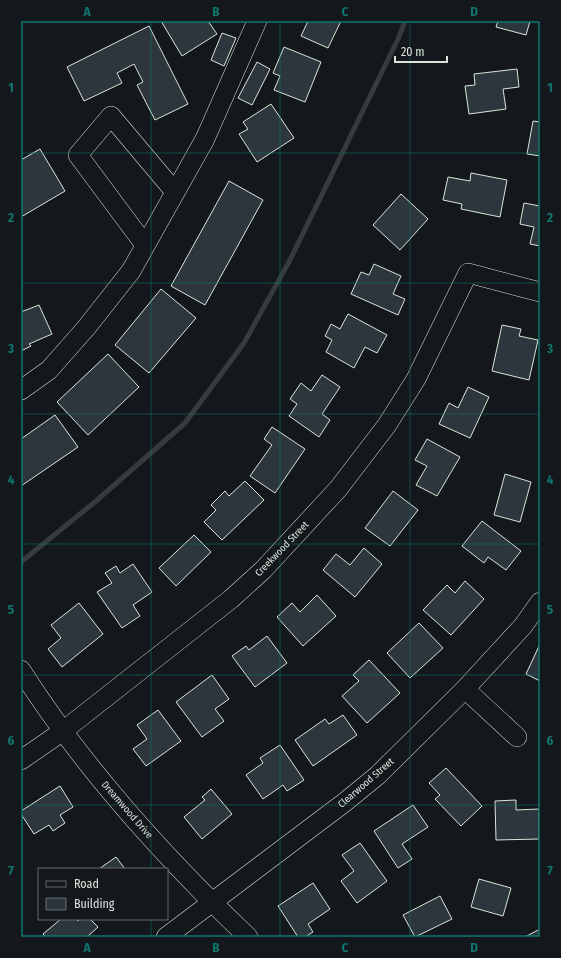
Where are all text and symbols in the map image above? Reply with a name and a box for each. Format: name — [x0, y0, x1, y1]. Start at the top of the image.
text: A — [82, 4, 91, 19]
text: B — [212, 4, 220, 19]
text: C — [342, 4, 349, 19]
text: D — [470, 4, 478, 19]
scale bar — [395, 38, 447, 64]
text: 20 m — [401, 45, 425, 59]
text: 1 — [8, 80, 14, 95]
text: 1 — [547, 80, 553, 95]
text: 2 — [7, 210, 14, 225]
text: 2 — [546, 210, 553, 225]
text: 3 — [7, 341, 14, 356]
text: 3 — [546, 341, 553, 356]
text: 4 — [8, 472, 15, 487]
text: 4 — [547, 472, 554, 487]
street label: Creekwood Street — [253, 518, 312, 579]
text: 5 — [8, 602, 14, 617]
text: 5 — [547, 602, 553, 617]
text: 6 — [8, 733, 15, 748]
text: 6 — [547, 733, 554, 748]
street label: Clearwood Street — [336, 755, 397, 811]
street label: Dreamwood Drive — [99, 779, 155, 841]
text: 7 — [8, 863, 14, 878]
text: 7 — [547, 863, 553, 878]
legend — [38, 868, 168, 920]
text: Road — [74, 877, 99, 891]
text: Building — [74, 897, 115, 911]
text: A — [82, 940, 91, 955]
text: B — [212, 940, 220, 955]
text: C — [342, 940, 349, 955]
text: D — [470, 940, 478, 955]

